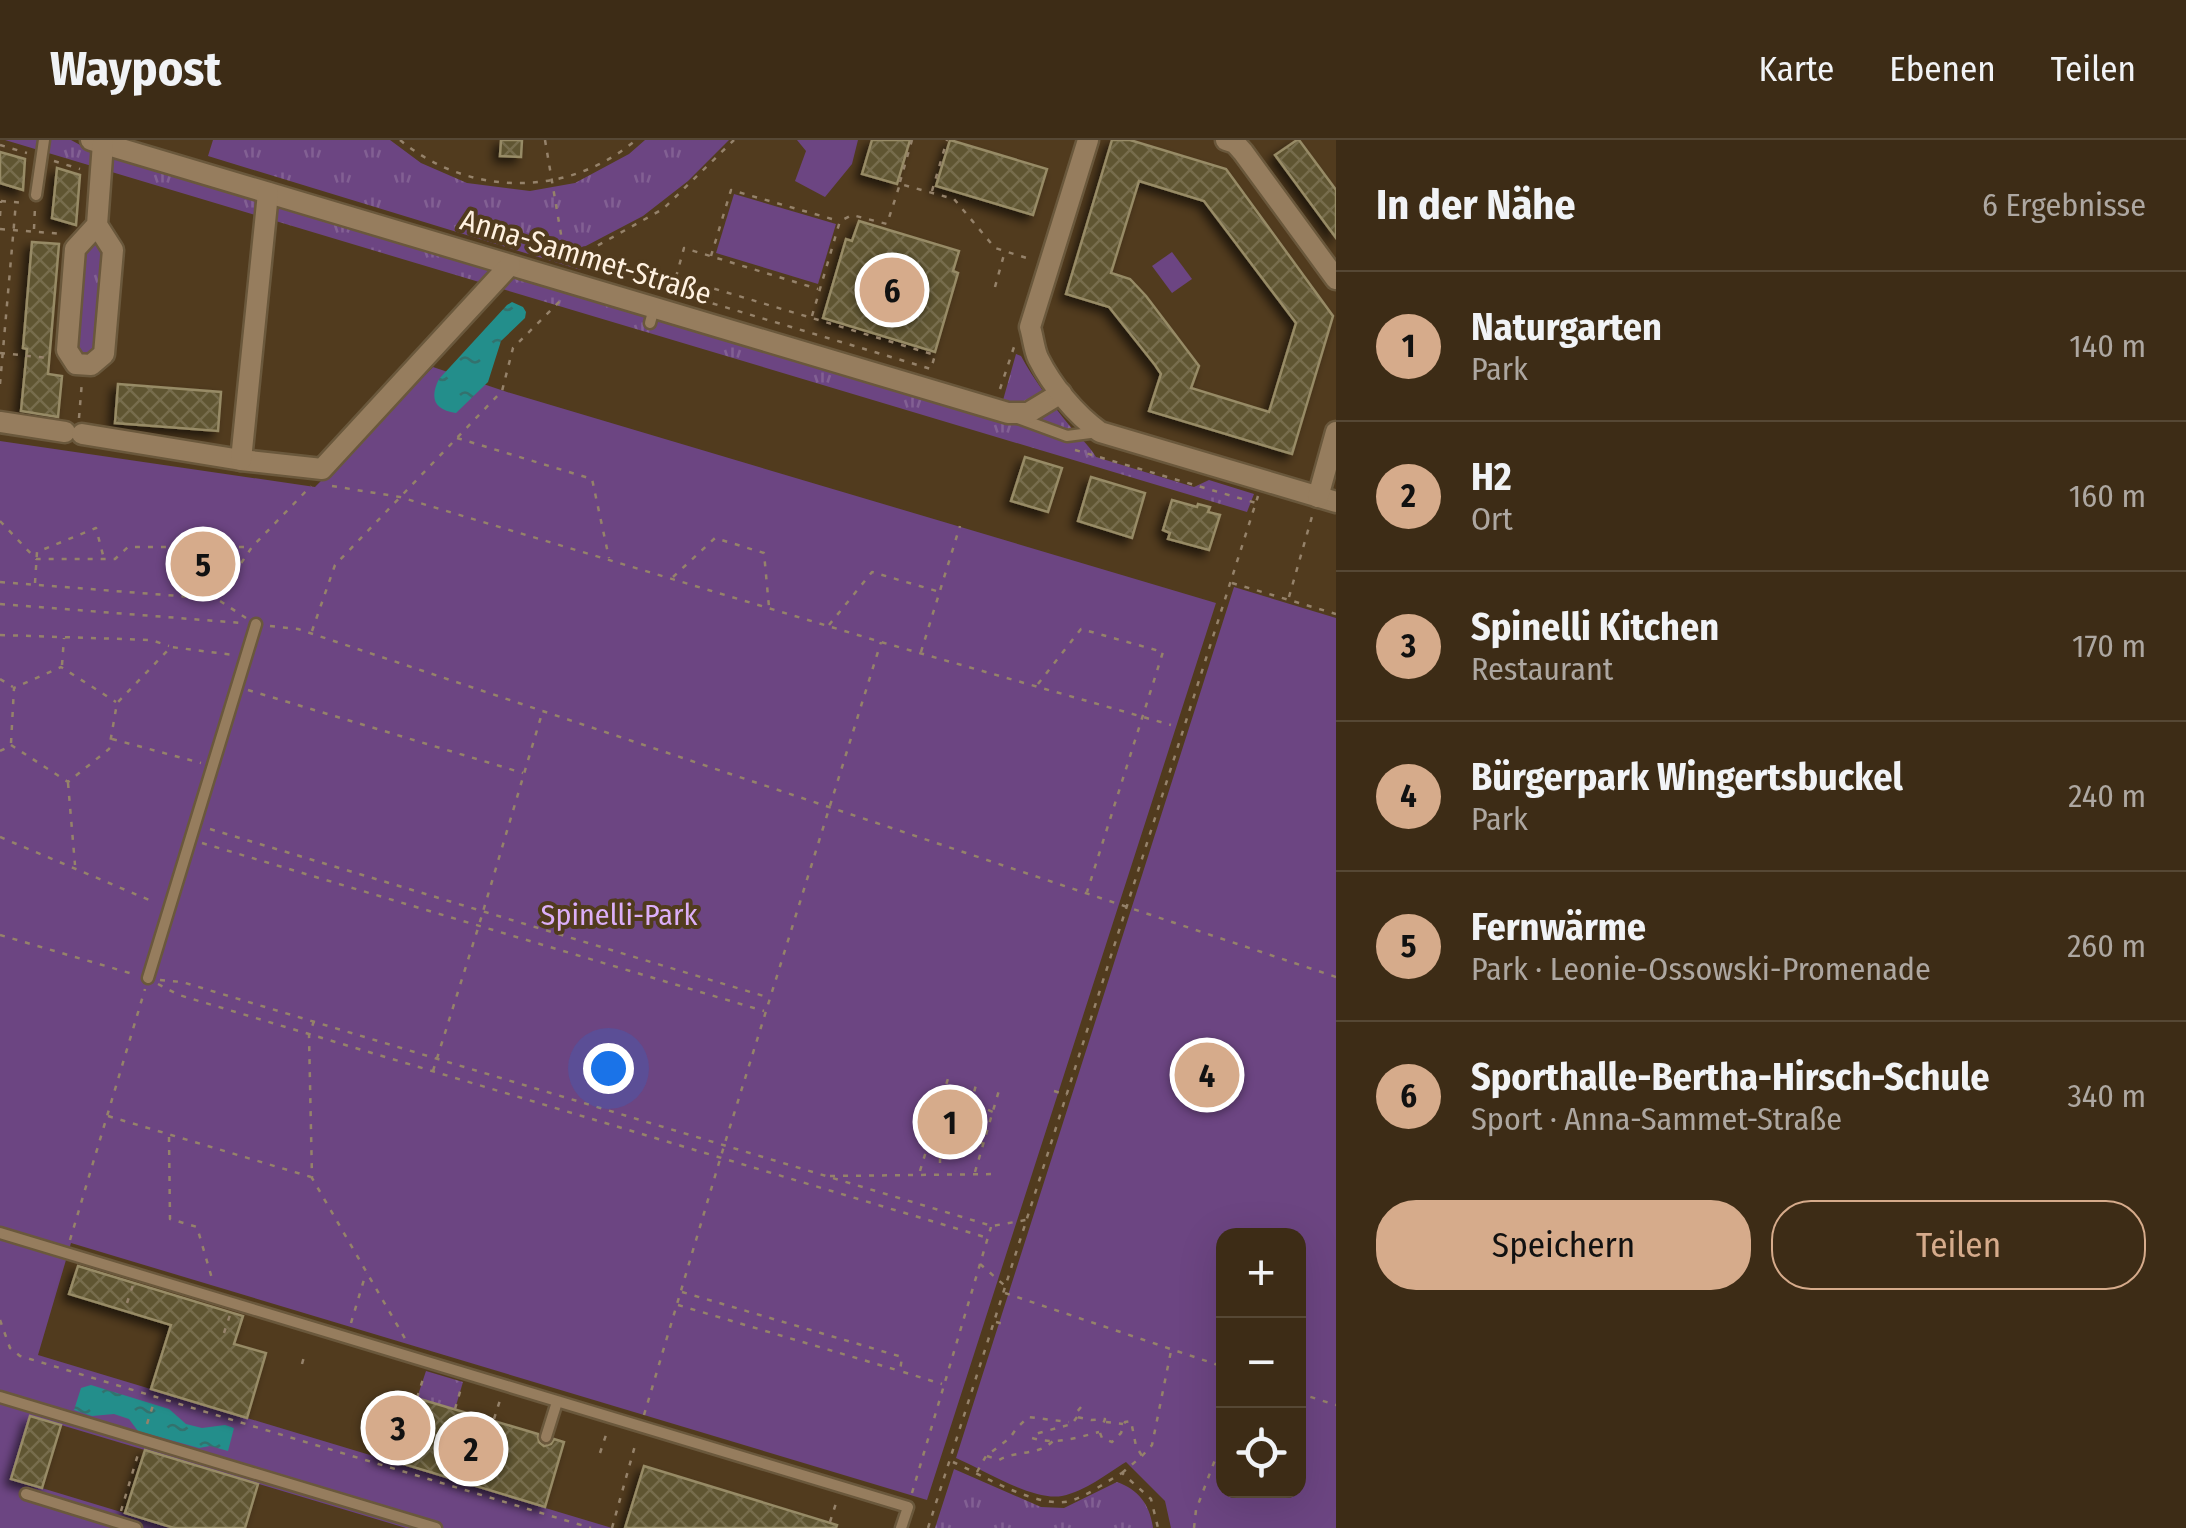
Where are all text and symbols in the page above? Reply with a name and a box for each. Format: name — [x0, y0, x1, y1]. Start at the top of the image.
text: Waypost — [50, 40, 221, 98]
text: Karte — [1758, 48, 1834, 90]
text: Ebenen — [1889, 48, 1996, 90]
text: Teilen — [2051, 48, 2136, 90]
text: In der Nähe — [1376, 180, 1576, 230]
text: 6 Ergebnisse — [1982, 186, 2146, 224]
street label: Anna-Sammet-Straße — [456, 202, 716, 312]
pin: 6 — [860, 252, 924, 328]
text: Naturgarten — [1471, 304, 1662, 350]
text: 1 — [1402, 327, 1415, 365]
text: 140 m — [2069, 327, 2146, 365]
text: Park — [1471, 350, 1528, 388]
text: H2 — [1471, 454, 1511, 500]
text: 2 — [1401, 477, 1416, 515]
text: 160 m — [2069, 477, 2146, 515]
text: Ort — [1471, 500, 1513, 538]
pin: 5 — [170, 526, 236, 602]
text: Spinelli Kitchen — [1471, 604, 1719, 650]
text: 3 — [1401, 627, 1416, 665]
text: 170 m — [2072, 627, 2146, 665]
text: Restaurant — [1471, 650, 1613, 688]
text: Bürgerpark Wingertsbuckel — [1471, 754, 1903, 800]
text: 4 — [1400, 777, 1417, 815]
text: 240 m — [2068, 777, 2146, 815]
text: Park — [1471, 800, 1528, 838]
park label: Spinelli-Park — [541, 897, 697, 933]
text: Fernwärme — [1471, 904, 1646, 950]
text: 5 — [1401, 927, 1416, 965]
text: 260 m — [2067, 927, 2146, 965]
text: Park · Leonie-Ossowski-Promenade — [1471, 950, 1931, 988]
pin: 4 — [1174, 1038, 1240, 1112]
your location — [583, 1043, 634, 1094]
text: Sporthalle-Bertha-Hirsch-Schule — [1471, 1054, 1990, 1100]
text: 6 — [1400, 1077, 1417, 1115]
text: 340 m — [2067, 1077, 2146, 1115]
pin: 1 — [918, 1084, 982, 1160]
text: Sport · Anna-Sammet-Straße — [1471, 1100, 1842, 1138]
button: Speichern — [1376, 1200, 1751, 1290]
button: Teilen — [1771, 1200, 2146, 1290]
map controls — [1216, 1228, 1306, 1498]
button: + — [1216, 1228, 1306, 1318]
button: − — [1216, 1318, 1306, 1408]
pin: 3 — [366, 1390, 430, 1466]
button: locate — [1216, 1408, 1306, 1498]
pin: 2 — [438, 1412, 504, 1486]

